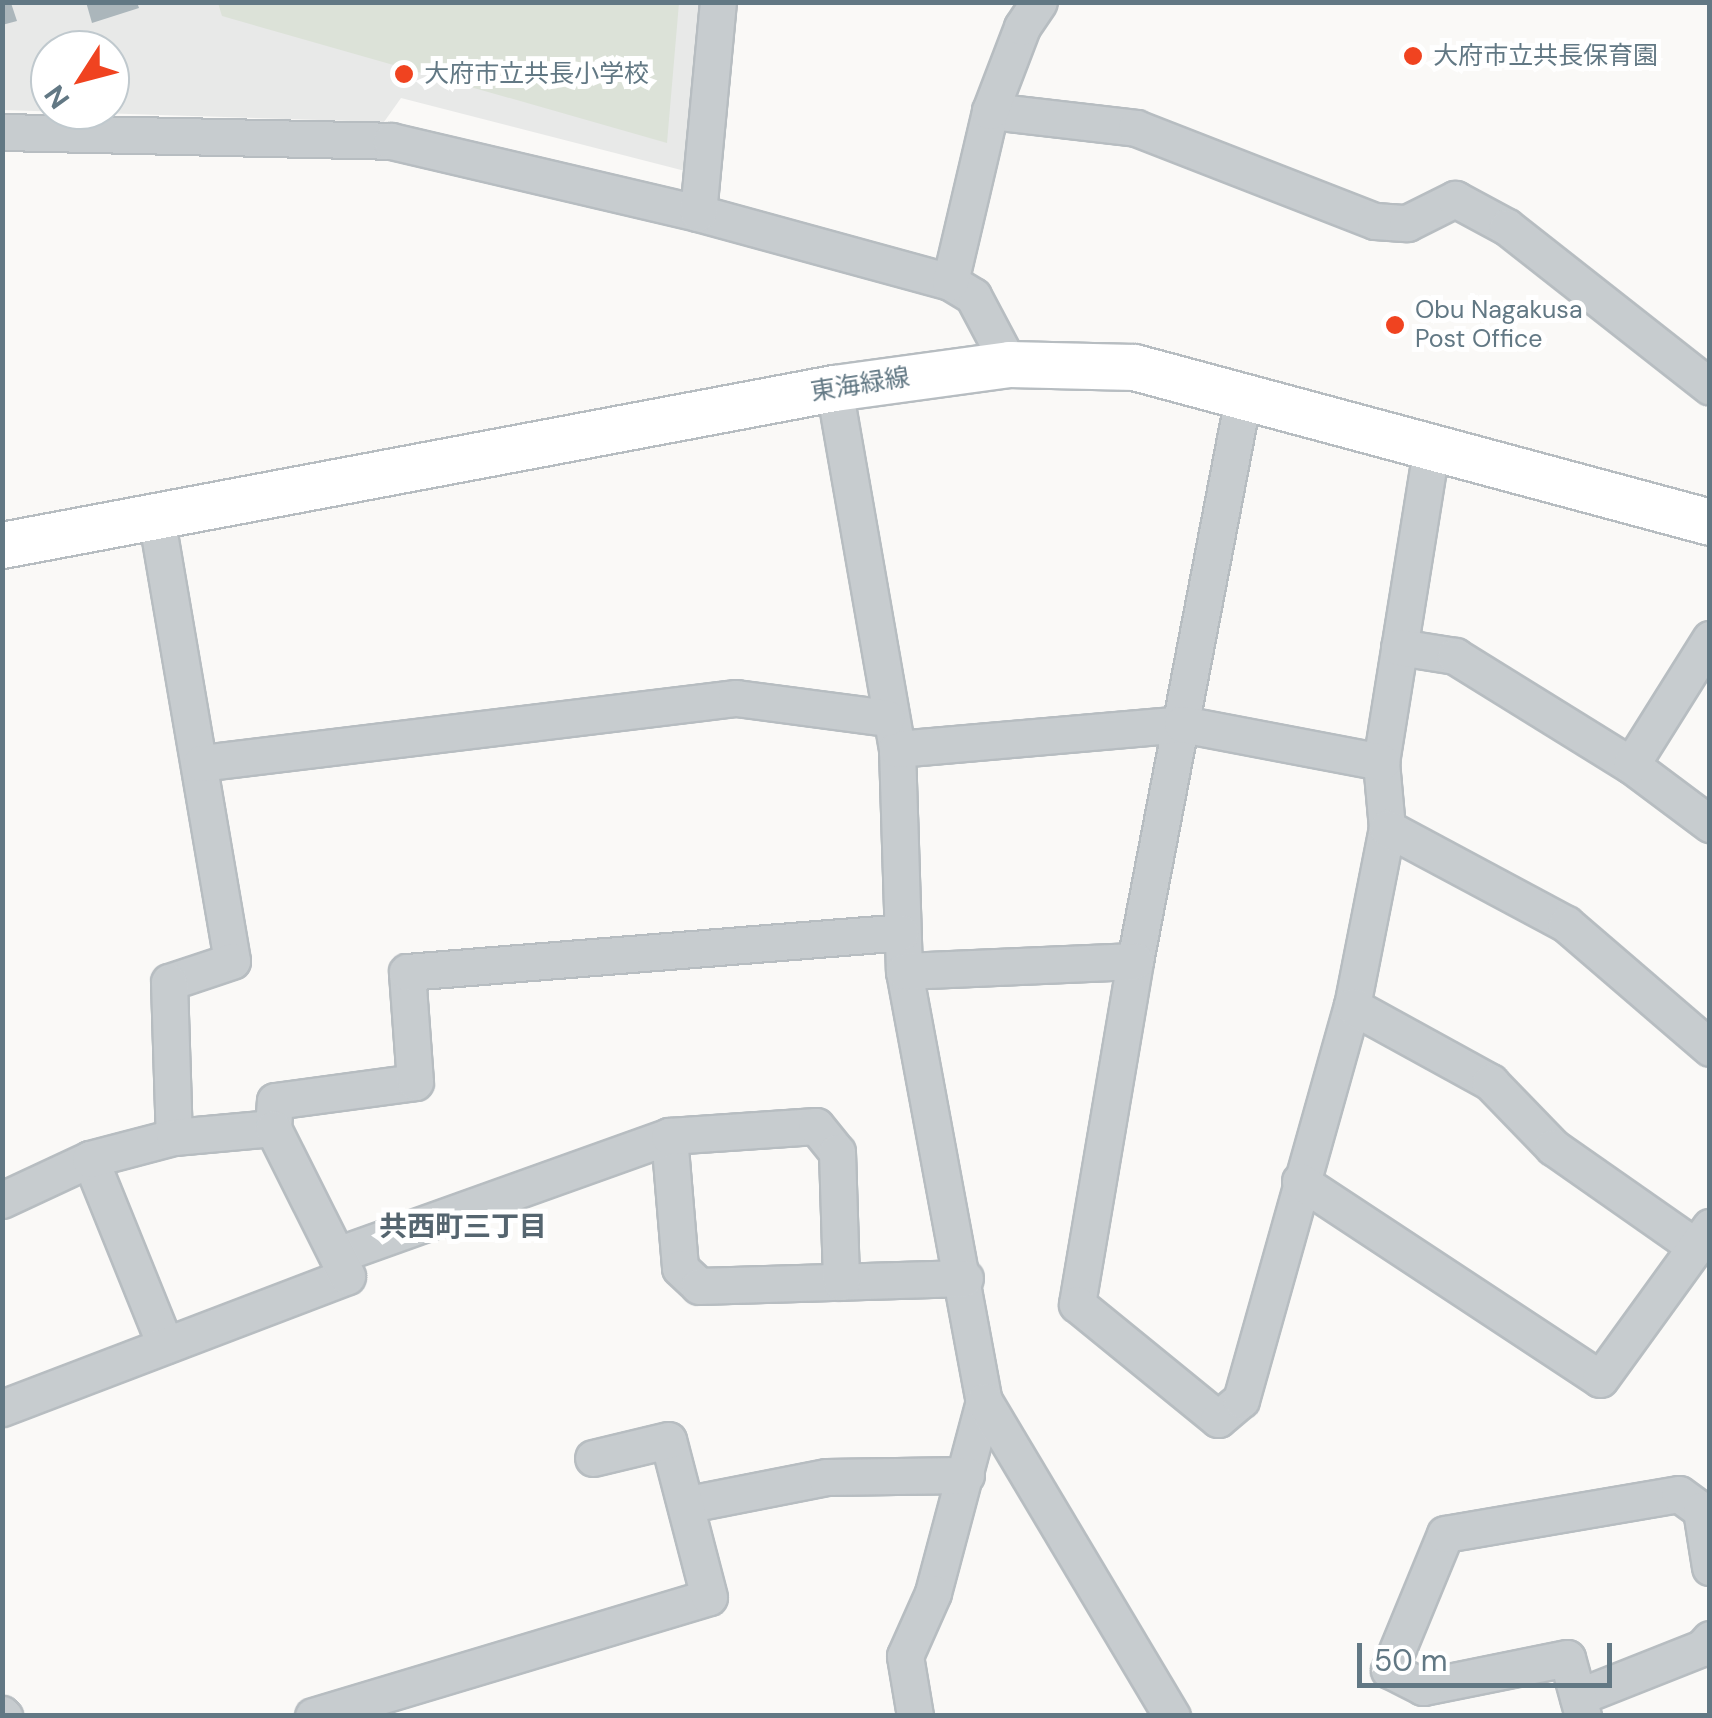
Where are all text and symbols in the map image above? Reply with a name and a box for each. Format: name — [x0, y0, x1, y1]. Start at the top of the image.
north arrow — [30, 30, 130, 130]
place label: 大府市立共長保育園 — [1433, 41, 1658, 71]
marker: 大府市立共長保育園 — [1402, 45, 1424, 67]
place label: 大府市立共長小学校 — [424, 59, 649, 89]
marker: 大府市立共長小学校 — [393, 63, 415, 85]
text: N — [36, 78, 78, 116]
place label: Obu Nagakusa Post Office — [1415, 296, 1582, 355]
marker: Obu Nagakusa Post Office — [1384, 314, 1406, 336]
street label: 東海緑線 — [808, 362, 912, 408]
district label: 共西町三丁目 — [379, 1210, 547, 1244]
scale bar — [1362, 1623, 1617, 1685]
text: 50 m — [1374, 1641, 1448, 1680]

